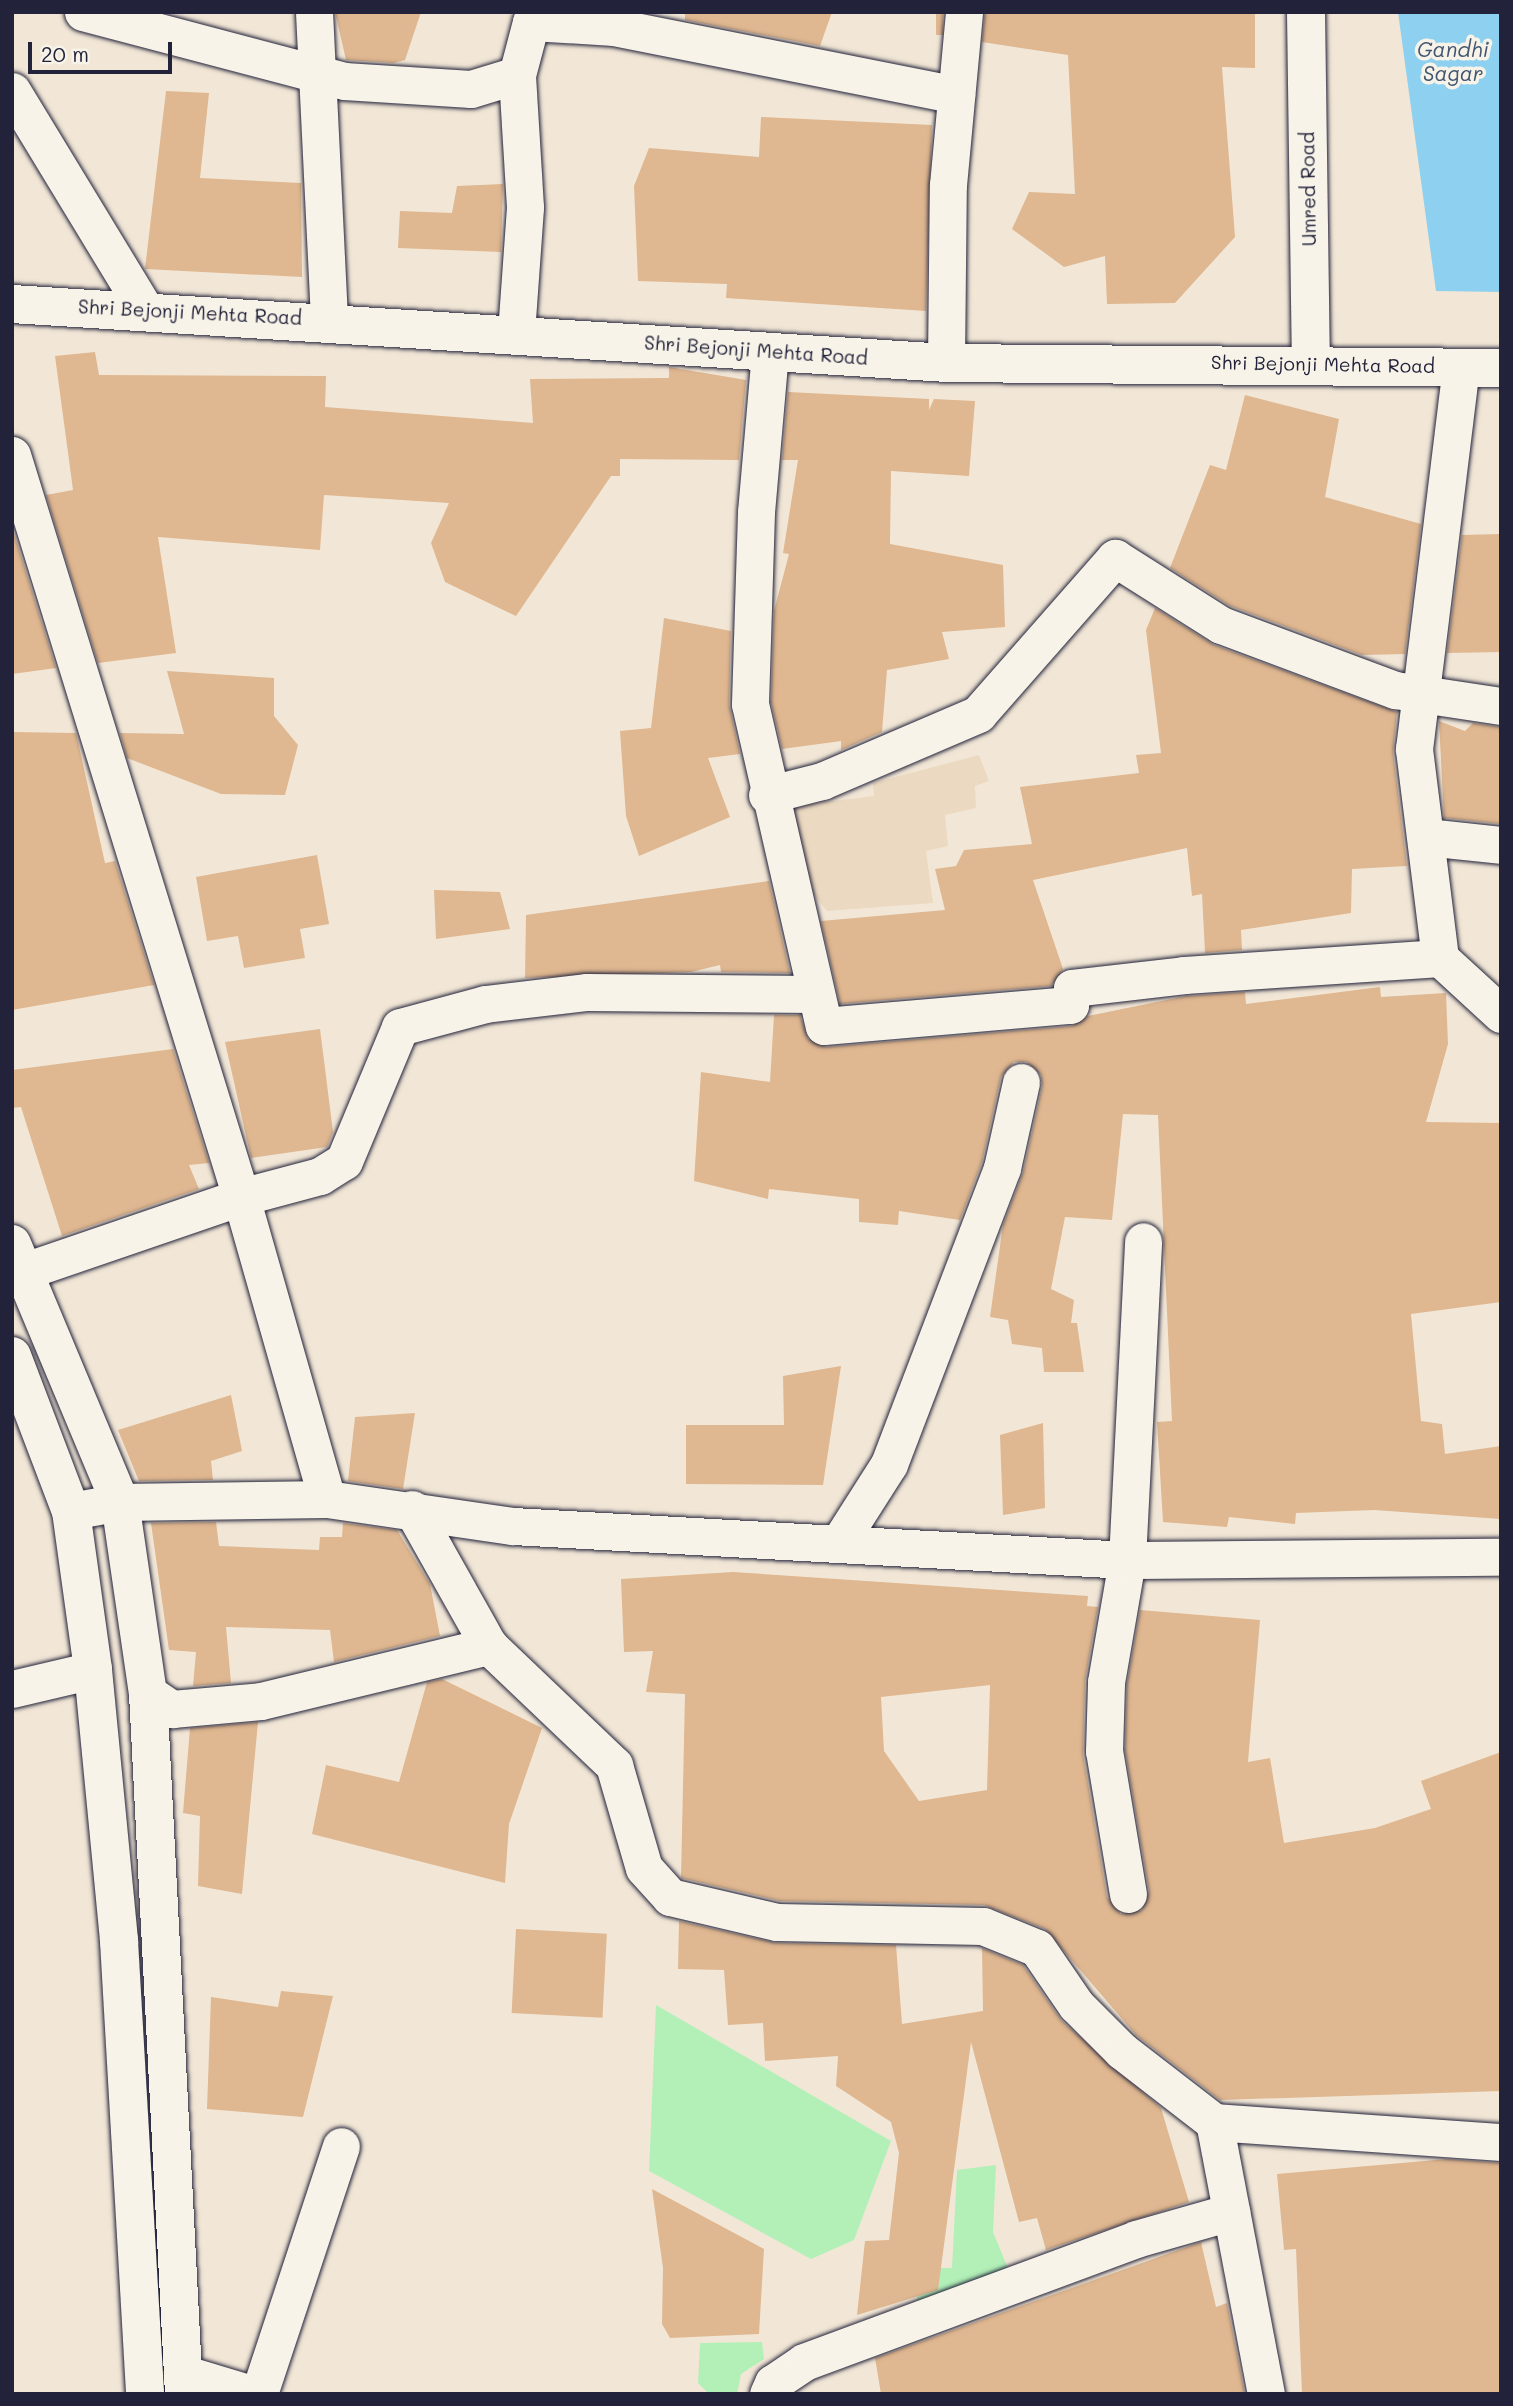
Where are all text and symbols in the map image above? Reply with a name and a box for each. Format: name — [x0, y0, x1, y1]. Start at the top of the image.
scale bar — [32, 28, 175, 72]
water label: Gandhi Sagar — [1417, 36, 1489, 86]
text: 20 m — [41, 40, 89, 67]
street label: Umred Road — [1296, 132, 1320, 246]
street label: Shri Bejonji Mehta Road — [78, 295, 302, 329]
street label: Shri Bejonji Mehta Road — [643, 331, 869, 369]
street label: Shri Bejonji Mehta Road — [1211, 351, 1435, 377]

